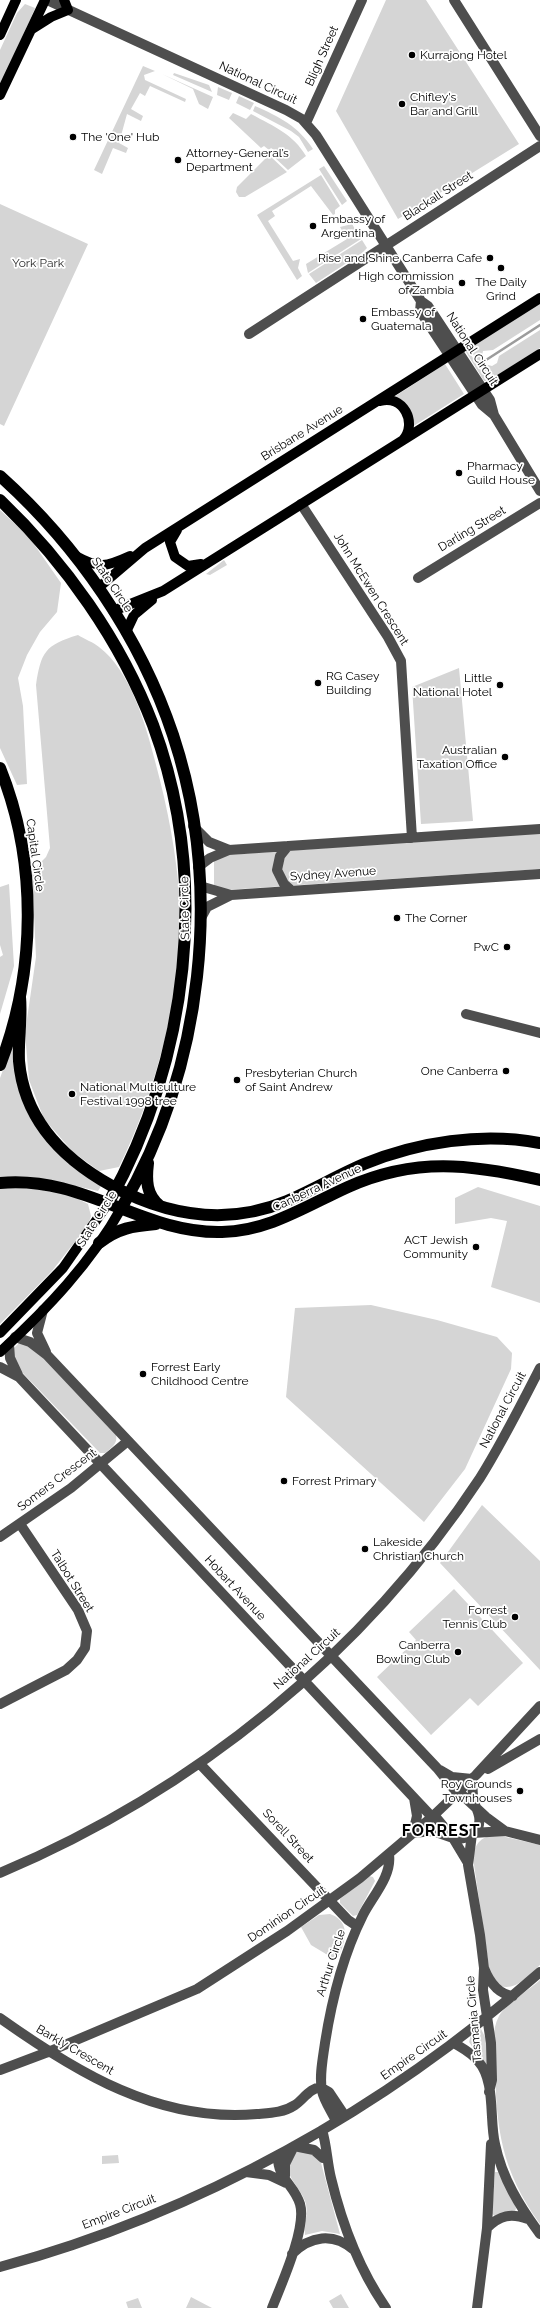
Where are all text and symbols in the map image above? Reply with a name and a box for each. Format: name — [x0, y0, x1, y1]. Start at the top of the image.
street label: Bligh Street — [302, 24, 342, 88]
place label: Kurrajong Hotel — [420, 48, 507, 62]
marker: Kurrajong Hotel — [407, 50, 417, 60]
street label: National Circuit — [217, 59, 299, 107]
place label: Chifley's Bar and Grill — [410, 90, 478, 118]
marker: Chifley's Bar and Grill — [397, 99, 407, 109]
place label: The 'One' Hub — [81, 130, 159, 144]
marker: The 'One' Hub — [68, 132, 78, 142]
place label: Attorney-General’s Department — [186, 146, 289, 174]
marker: Attorney-General’s Department — [173, 155, 183, 165]
street label: Blackall Street — [400, 168, 476, 224]
place label: Embassy of Argentina — [321, 212, 385, 240]
marker: Embassy of Argentina — [308, 221, 318, 231]
place label: Rise and Shine Canberra Cafe — [318, 251, 482, 265]
marker: Rise and Shine Canberra Cafe — [485, 253, 495, 263]
park label: York Park — [12, 256, 64, 270]
marker: The Daily Grind — [496, 263, 506, 273]
place label: High commission of Zambia — [358, 269, 454, 297]
place label: The Daily Grind — [475, 275, 527, 303]
marker: High commission of Zambia — [457, 278, 467, 288]
place label: Embassy of Guatemala — [371, 305, 435, 333]
street label: National Circuit — [443, 310, 501, 388]
marker: Embassy of Guatemala — [358, 314, 368, 324]
street label: Brisbane Avenue — [258, 402, 346, 464]
place label: Pharmacy Guild House — [467, 459, 535, 487]
marker: Pharmacy Guild House — [454, 468, 464, 478]
street label: Darling Street — [436, 503, 508, 555]
street label: John McEwen Crescent — [330, 530, 412, 648]
street label: State Circle — [88, 555, 136, 615]
place label: RG Casey Building — [326, 669, 379, 697]
place label: Little National Hotel — [413, 671, 492, 699]
marker: RG Casey Building — [313, 678, 323, 688]
marker: Little National Hotel — [495, 680, 505, 690]
place label: Australian Taxation Office — [417, 743, 497, 771]
marker: Australian Taxation Office — [500, 752, 510, 762]
street label: Capital Circle — [23, 818, 47, 892]
street label: Sydney Avenue — [289, 864, 377, 884]
street label: State Circle — [177, 876, 193, 940]
place label: The Corner — [405, 911, 467, 925]
marker: The Corner — [392, 913, 402, 923]
place label: PwC — [474, 940, 499, 954]
marker: PwC — [502, 942, 512, 952]
place label: One Canberra — [421, 1064, 498, 1078]
place label: Presbyterian Church of Saint Andrew — [245, 1066, 357, 1094]
marker: One Canberra — [501, 1066, 511, 1076]
marker: Presbyterian Church of Saint Andrew — [232, 1075, 242, 1085]
place label: National Multiculture Festival 1998 tree — [80, 1080, 196, 1108]
marker: National Multiculture Festival 1998 tree — [67, 1089, 77, 1099]
street label: Canberra Avenue — [270, 1161, 364, 1215]
street label: State Circle — [74, 1188, 120, 1250]
place label: ACT Jewish Community — [403, 1233, 468, 1261]
marker: ACT Jewish Community — [471, 1242, 481, 1252]
place label: Forrest Early Childhood Centre — [151, 1360, 249, 1388]
marker: Forrest Early Childhood Centre — [138, 1369, 148, 1379]
street label: National Circuit — [477, 1369, 529, 1451]
street label: Somers Crescent — [15, 1446, 99, 1514]
place label: Forrest Primary — [292, 1474, 377, 1488]
marker: Forrest Primary — [279, 1476, 289, 1486]
place label: Lakeside Christian Church — [373, 1535, 464, 1563]
marker: Lakeside Christian Church — [360, 1544, 370, 1554]
street label: Talbot Street — [47, 1547, 97, 1615]
street label: Hobart Avenue — [201, 1553, 269, 1623]
place label: Forrest Tennis Club — [442, 1603, 507, 1631]
marker: Forrest Tennis Club — [510, 1612, 520, 1622]
street label: National Circuit — [271, 1625, 343, 1693]
place label: Canberra Bowling Club — [376, 1638, 450, 1666]
marker: Canberra Bowling Club — [453, 1647, 463, 1657]
place label: Roy Grounds Townhouses — [441, 1777, 512, 1805]
marker: Roy Grounds Townhouses — [515, 1786, 525, 1796]
street label: Sorell Street — [259, 1806, 317, 1866]
district label: FORREST — [402, 1821, 480, 1841]
street label: Dominion Circuit — [245, 1882, 329, 1946]
street label: Arthur Circle — [313, 1928, 349, 1998]
street label: Tasmania Circle — [463, 1975, 485, 2063]
street label: Barkly Crescent — [34, 2022, 116, 2078]
street label: Empire Circuit — [378, 2027, 450, 2083]
street label: Empire Circuit — [80, 2191, 158, 2233]

